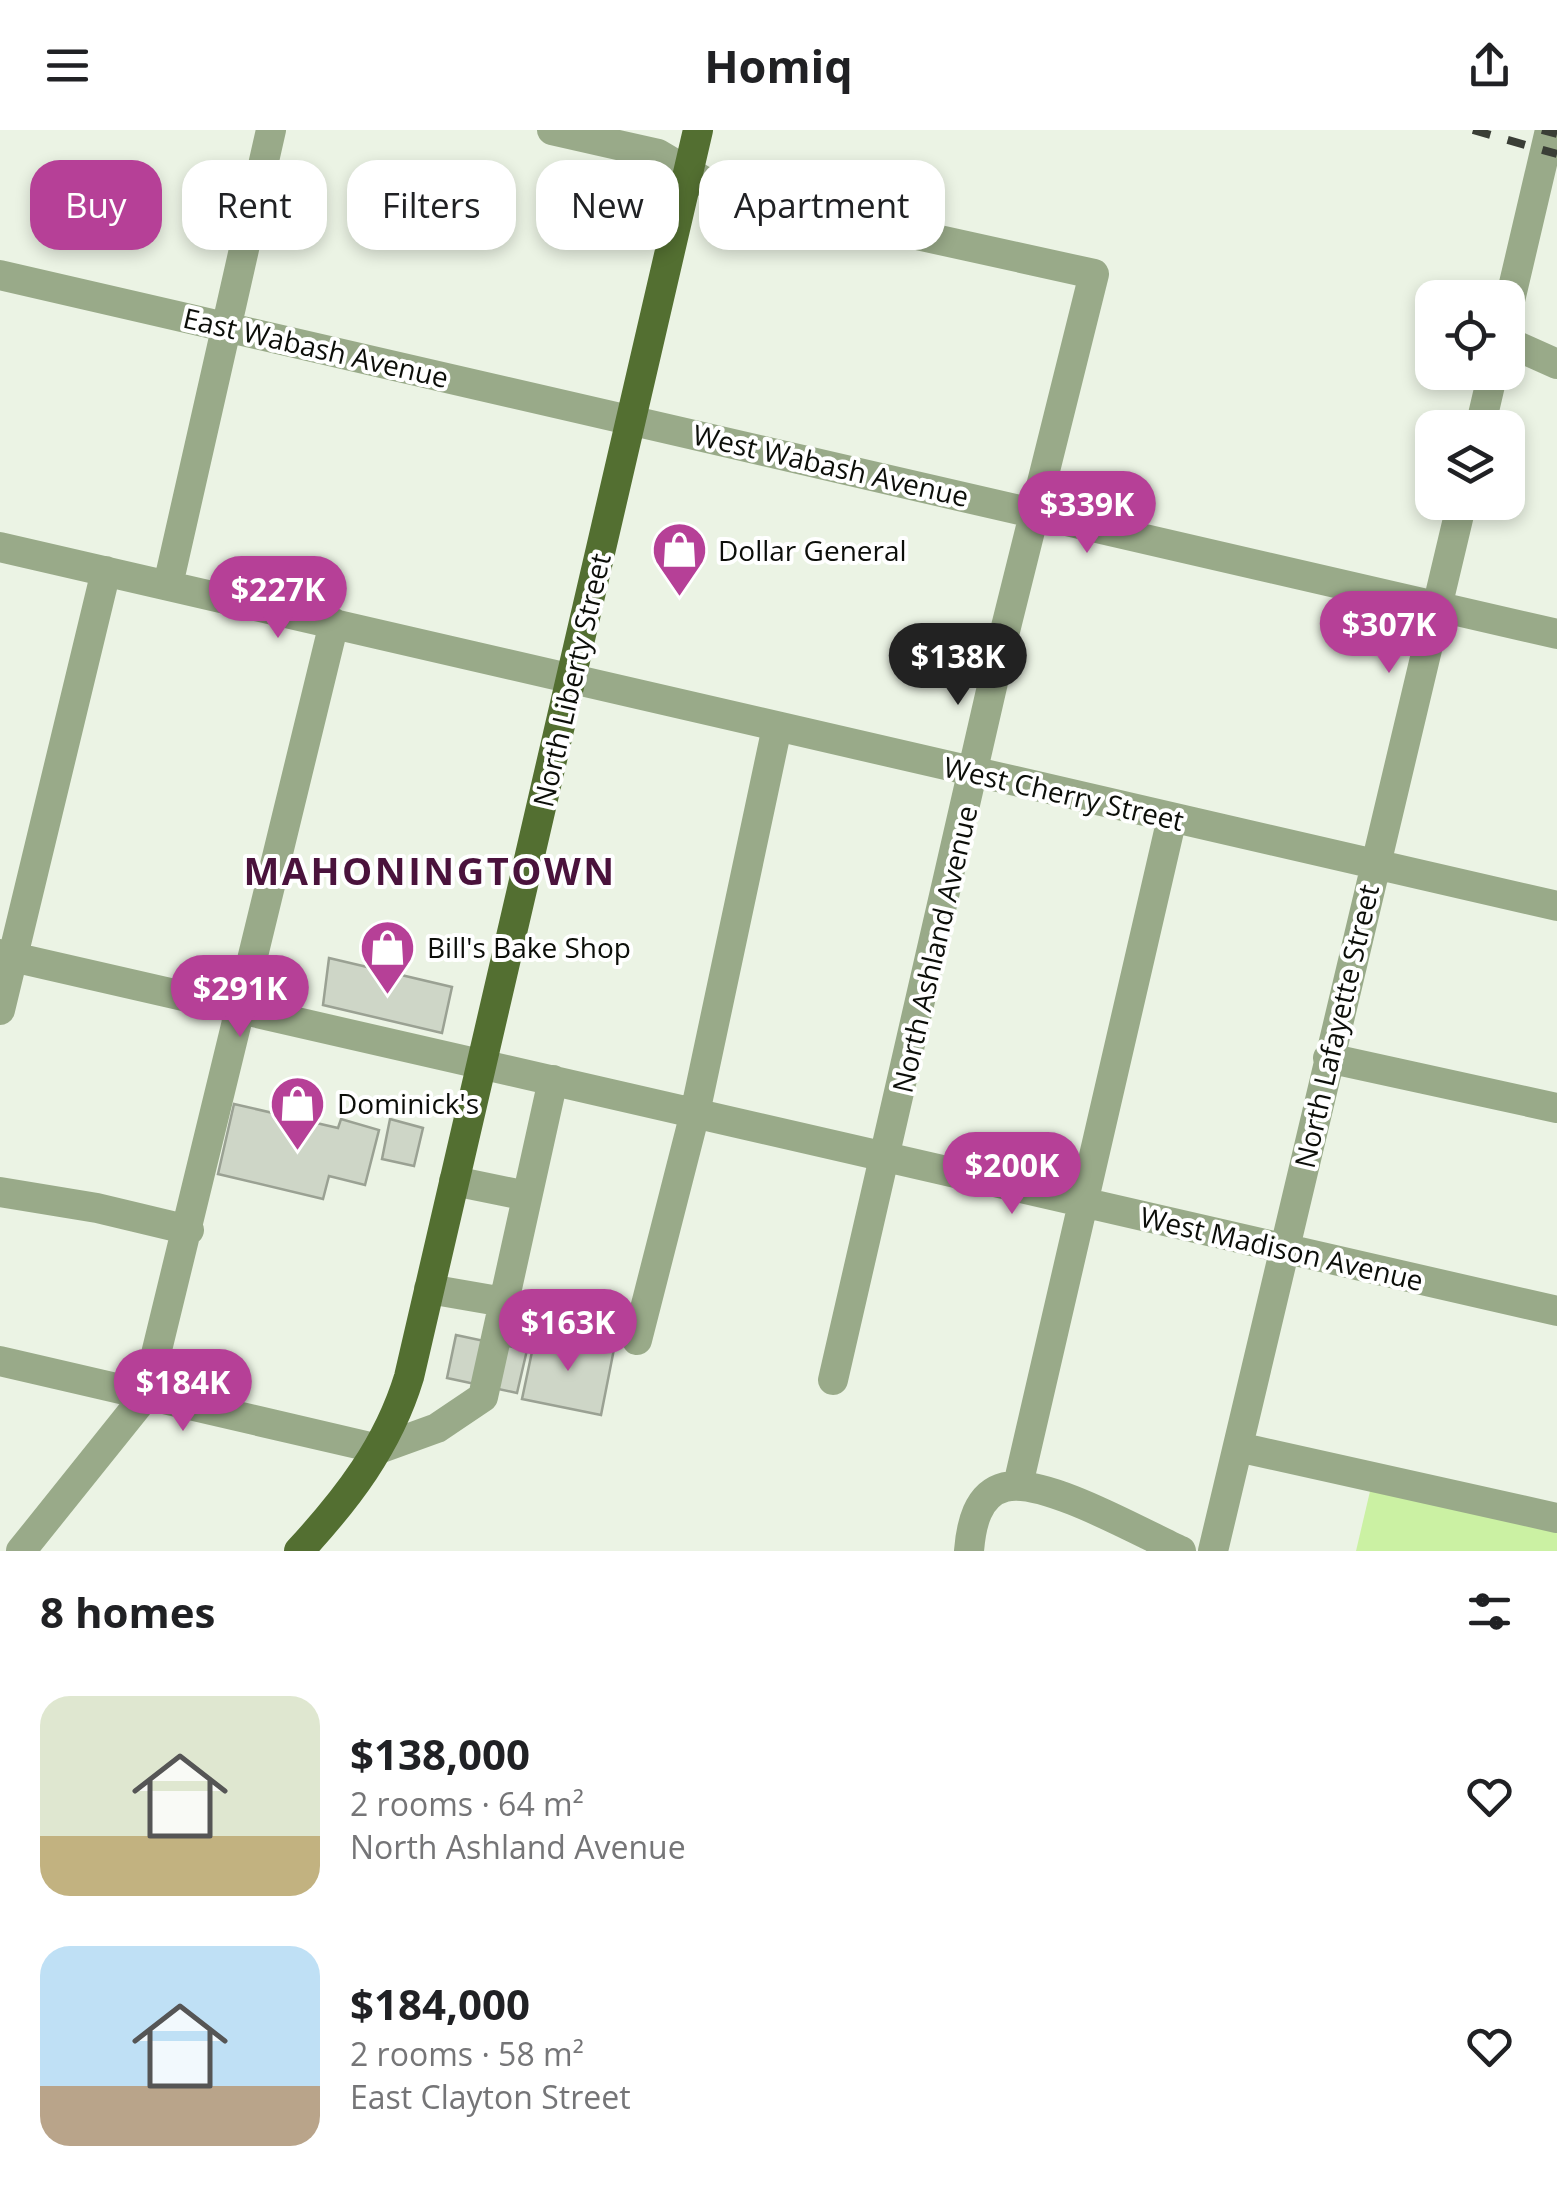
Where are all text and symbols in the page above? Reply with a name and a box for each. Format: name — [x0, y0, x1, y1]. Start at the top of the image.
text: Homiq — [704, 35, 853, 96]
icon: menu — [40, 38, 95, 93]
icon: share — [1462, 38, 1517, 93]
chip: Buy — [30, 160, 162, 250]
chip: Rent — [182, 160, 327, 250]
chip: Filters — [347, 160, 516, 250]
chip: New — [536, 160, 679, 250]
chip: Apartment — [699, 160, 945, 250]
map controls — [1415, 280, 1525, 520]
button: locate — [1415, 280, 1525, 390]
street label: East Wabash Avenue — [180, 298, 452, 396]
button: layers — [1415, 410, 1525, 520]
street label: West Wabash Avenue — [690, 415, 972, 515]
pin: $339K — [1017, 471, 1157, 556]
text: $339K — [1040, 482, 1134, 525]
shop icon: Dollar General — [649, 520, 709, 599]
place label: Dollar General — [718, 531, 907, 569]
street label: North Liberty Street — [523, 549, 619, 811]
pin: $227K — [208, 556, 348, 641]
text: $227K — [231, 567, 325, 610]
pin: $307K — [1319, 591, 1459, 676]
text: $307K — [1342, 602, 1436, 645]
pin: $138K — [888, 623, 1028, 708]
text: $138K — [911, 634, 1005, 677]
street label: West Cherry Street — [940, 747, 1188, 839]
street label: North Ashland Avenue — [882, 802, 986, 1096]
district label: MAHONINGTOWN — [243, 844, 617, 896]
street label: North Lafayette Street — [1285, 880, 1387, 1171]
shop icon: Bill's Bake Shop — [358, 917, 418, 996]
place label: Bill's Bake Shop — [427, 928, 631, 966]
pin: $291K — [170, 955, 310, 1040]
text: $291K — [193, 966, 287, 1009]
shop icon: Dominick's — [268, 1073, 328, 1152]
place label: Dominick's — [337, 1084, 479, 1122]
pin: $200K — [942, 1132, 1082, 1217]
text: $200K — [965, 1143, 1059, 1186]
street label: West Madison Avenue — [1137, 1197, 1427, 1299]
pin: $163K — [498, 1289, 638, 1374]
text: $163K — [521, 1300, 615, 1343]
pin: $184K — [113, 1349, 253, 1434]
text: $184K — [136, 1360, 230, 1403]
text: 8 homes — [40, 1583, 215, 1640]
icon: filters — [1462, 1584, 1517, 1639]
text: $138,000 — [350, 1725, 530, 1782]
icon: home — [120, 1736, 240, 1856]
icon: heart — [1462, 1769, 1517, 1824]
text: 2 rooms · 64 m² — [350, 1782, 584, 1825]
text: North Ashland Avenue — [350, 1825, 686, 1868]
text: $184,000 — [350, 1975, 530, 2032]
icon: home — [120, 1986, 240, 2106]
icon: heart — [1462, 2019, 1517, 2074]
text: 2 rooms · 58 m² — [350, 2032, 584, 2075]
text: East Clayton Street — [350, 2075, 631, 2118]

